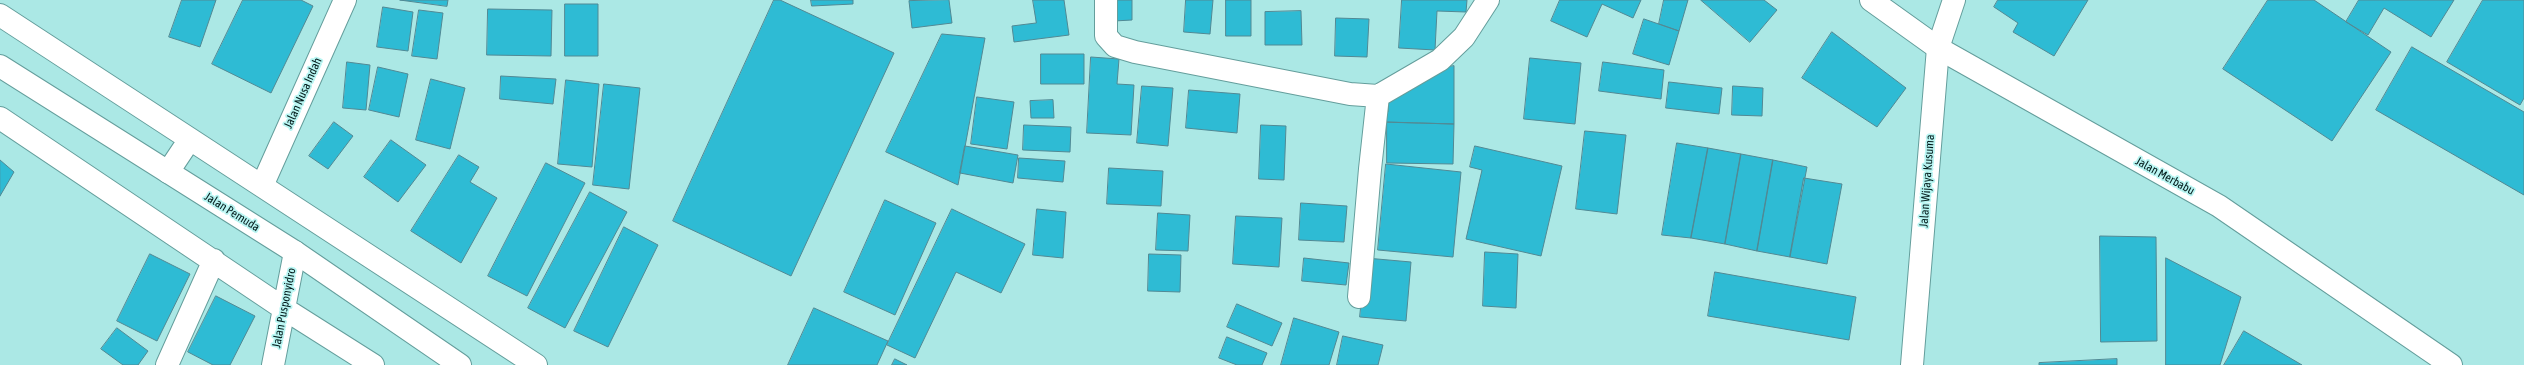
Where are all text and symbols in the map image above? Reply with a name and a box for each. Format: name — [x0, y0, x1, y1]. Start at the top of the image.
street label: Jalan Nusa Indah — [281, 55, 325, 131]
street label: Jalan Wijaya Kusuma — [1917, 134, 1937, 228]
street label: Jalan Merbabu — [2133, 154, 2197, 198]
street label: Jalan Pemuda — [202, 189, 262, 235]
street label: Jalan Pusponyidro — [269, 267, 299, 349]

